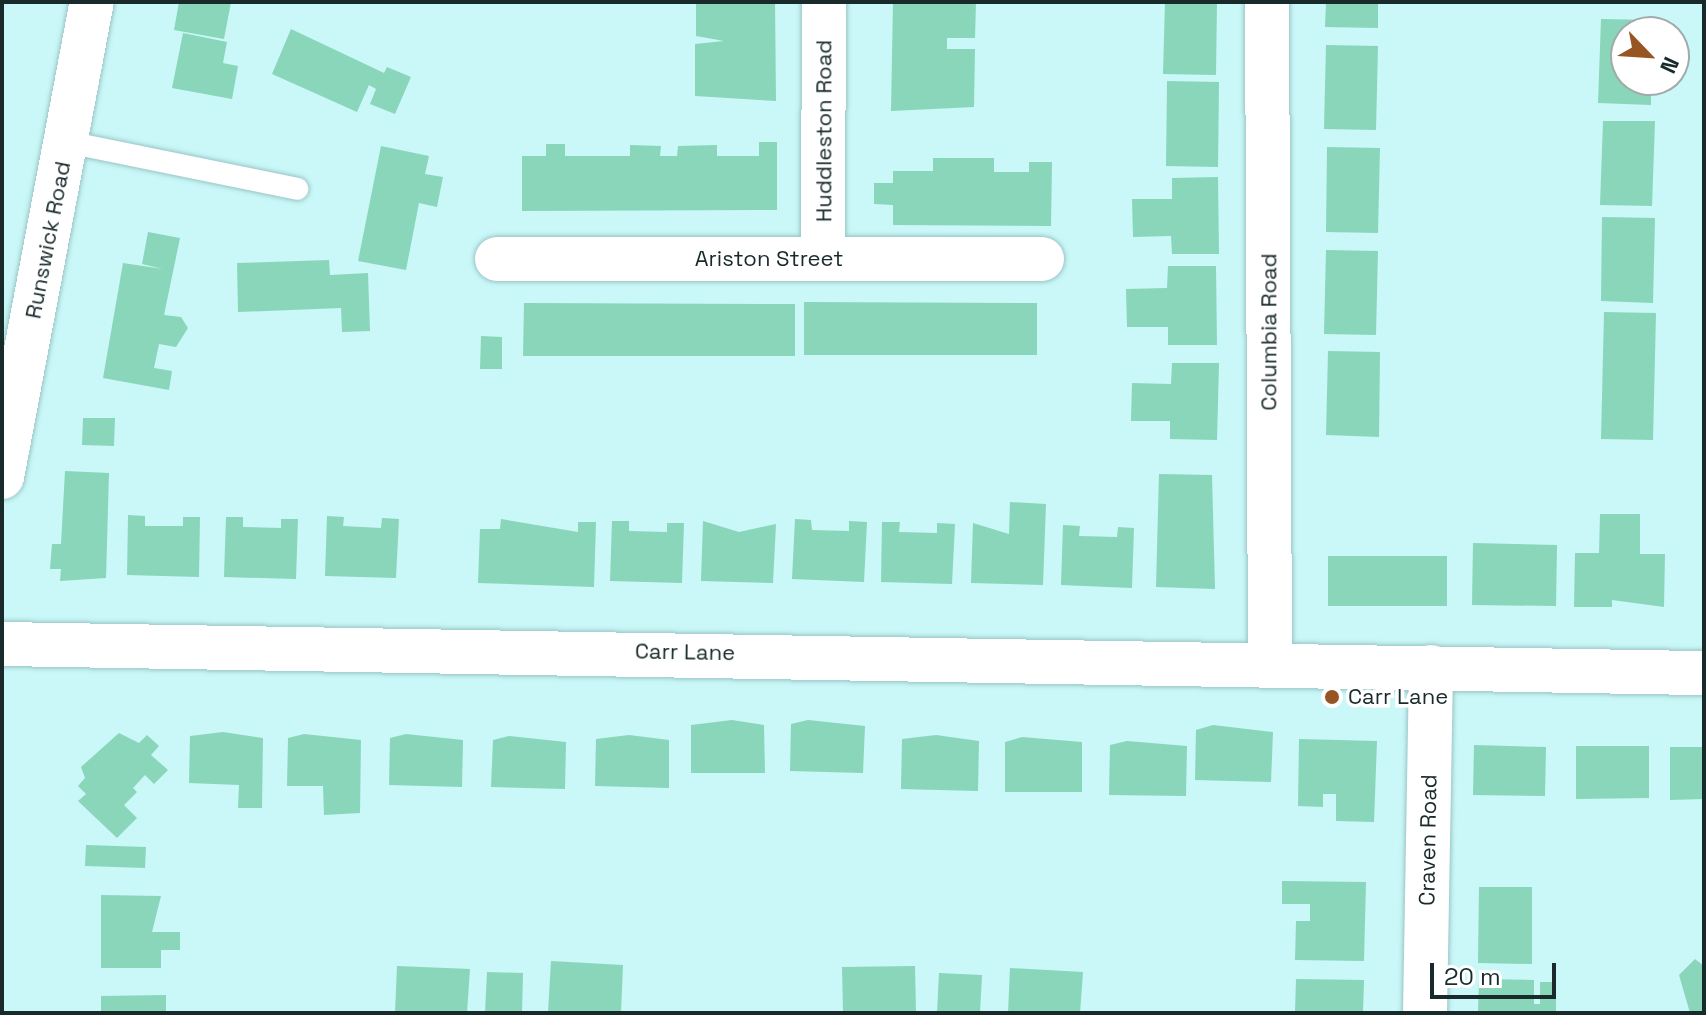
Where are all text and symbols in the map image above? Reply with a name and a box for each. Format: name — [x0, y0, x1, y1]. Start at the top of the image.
north arrow — [1610, 16, 1690, 96]
street label: Huddleston Road — [811, 40, 837, 222]
text: N — [1654, 53, 1686, 78]
street label: Runswick Road — [20, 159, 76, 321]
street label: Ariston Street — [695, 246, 843, 272]
street label: Columbia Road — [1256, 253, 1282, 411]
street label: Carr Lane — [635, 638, 735, 666]
place label: Carr Lane — [1348, 684, 1448, 710]
marker: Carr Lane — [1323, 688, 1341, 706]
street label: Craven Road — [1414, 774, 1442, 906]
scale bar — [1434, 947, 1560, 997]
text: 20 m — [1444, 961, 1501, 992]

